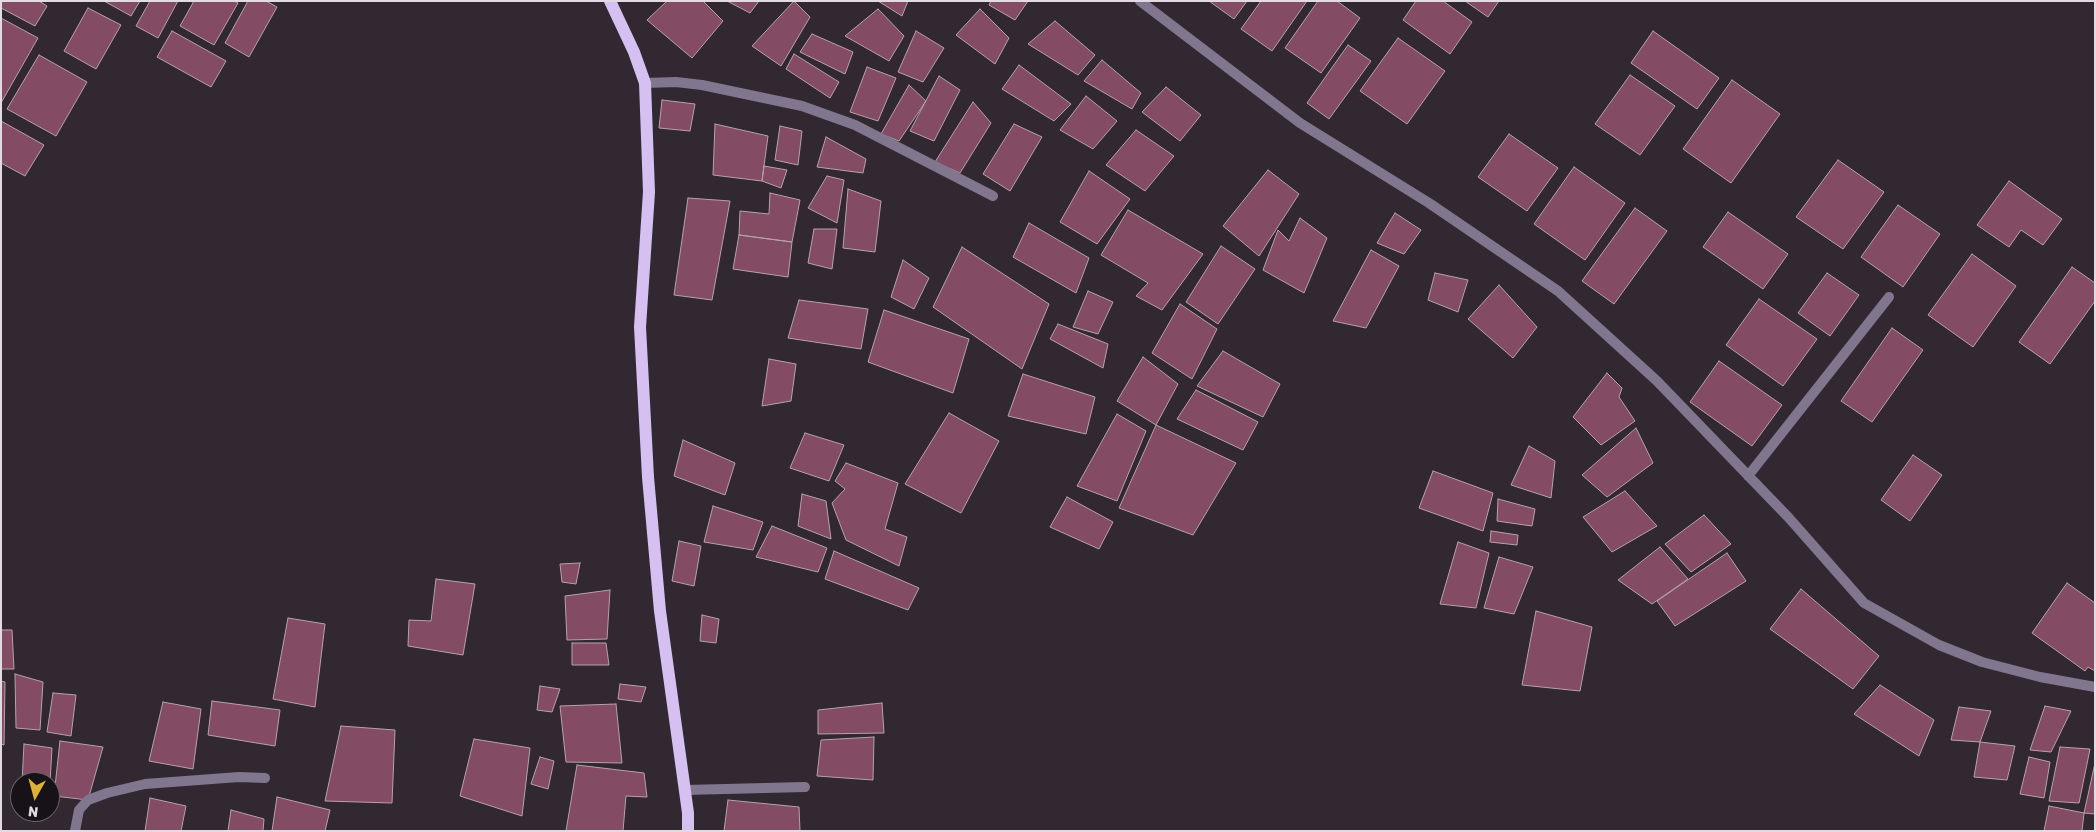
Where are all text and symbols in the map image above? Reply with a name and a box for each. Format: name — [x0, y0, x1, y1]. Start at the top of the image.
north arrow — [10, 772, 60, 822]
text: N — [27, 802, 39, 820]

